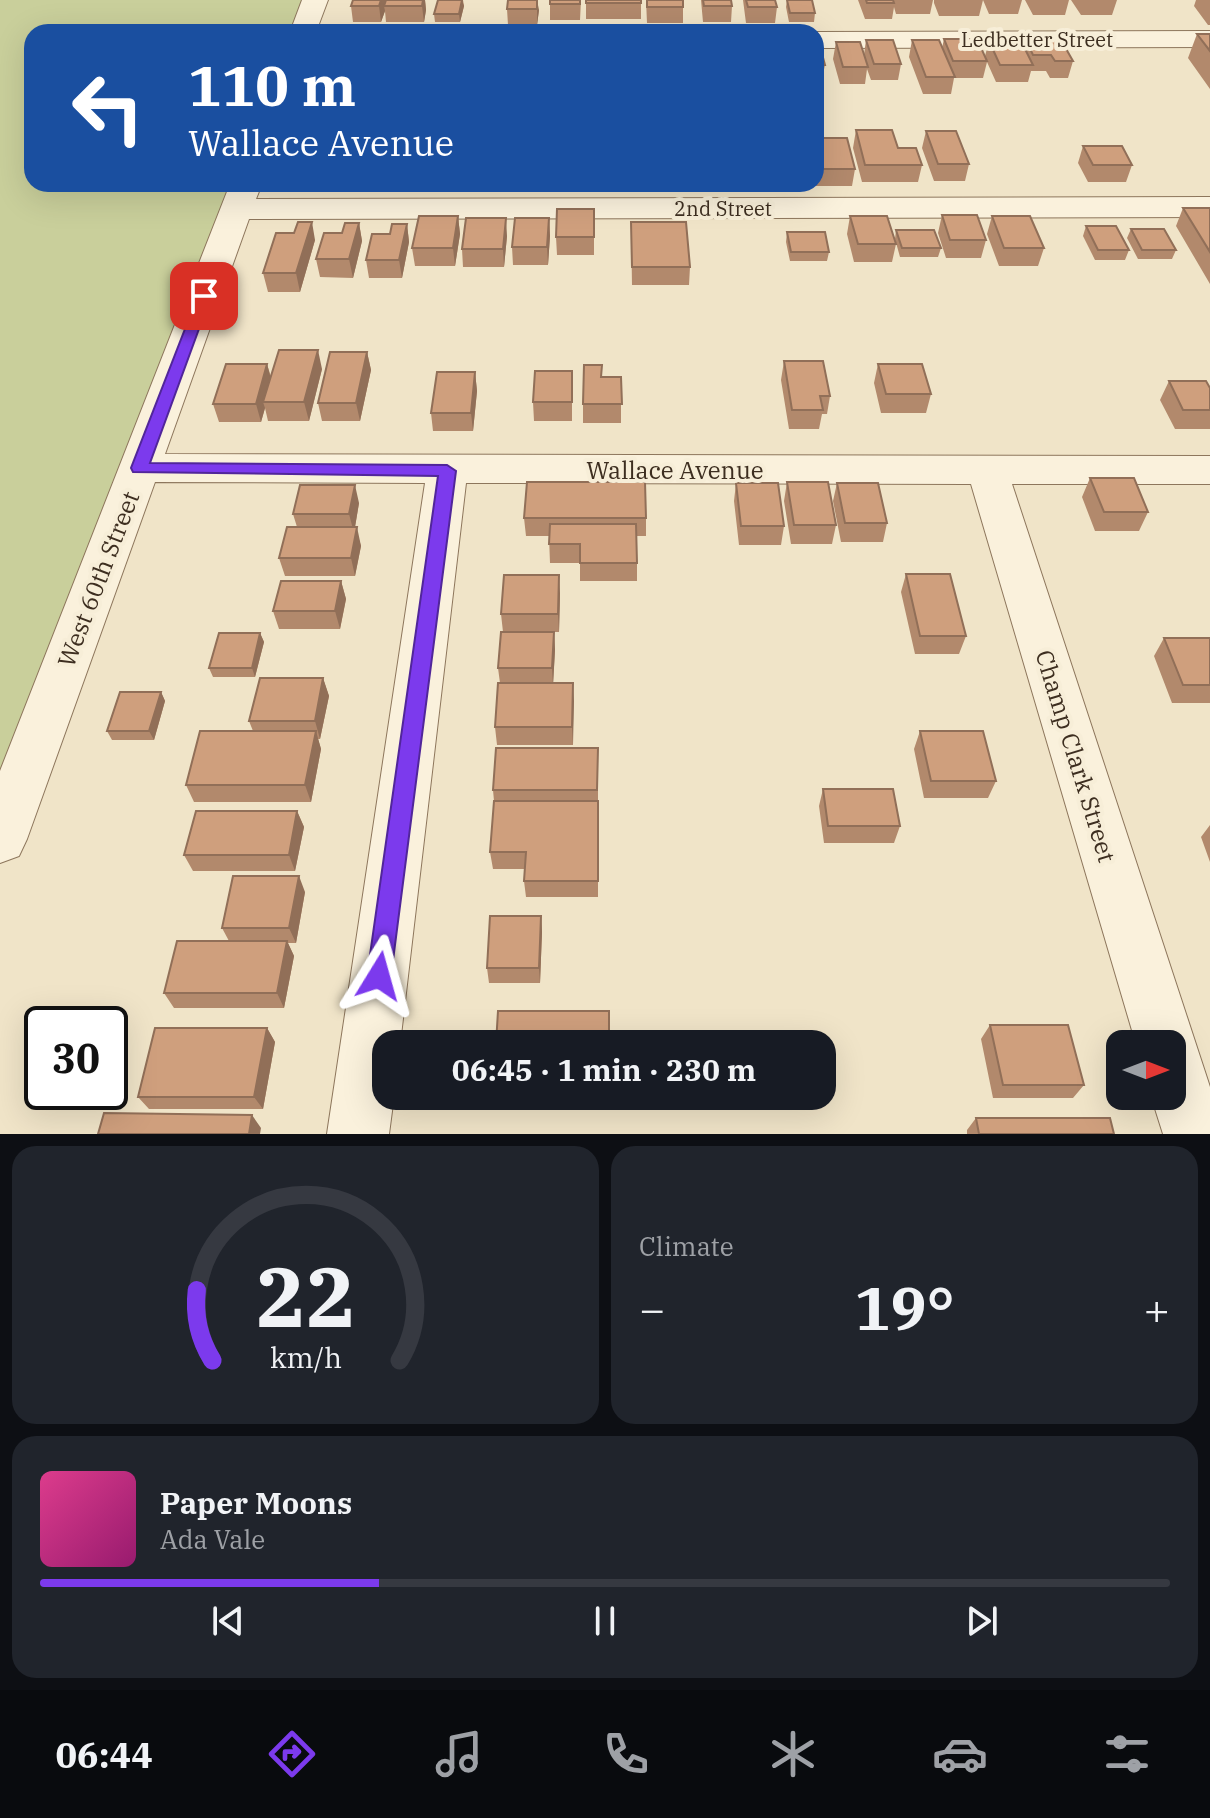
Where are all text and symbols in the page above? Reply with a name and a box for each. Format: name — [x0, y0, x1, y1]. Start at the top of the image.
street label: Ledbetter Street — [961, 26, 1113, 53]
text: 110 m — [188, 49, 356, 121]
icon: left — [56, 56, 160, 160]
text: Wallace Avenue — [188, 119, 454, 166]
street label: 2nd Street — [674, 195, 772, 222]
pin — [170, 262, 238, 330]
icon: arrive — [182, 274, 226, 318]
street label: Wallace Avenue — [586, 454, 764, 486]
street label: West 60th Street — [50, 487, 146, 671]
street label: Champ Clark Street — [1028, 646, 1124, 866]
position arrow — [337, 934, 421, 1018]
speed limit sign: 30 — [24, 1006, 128, 1110]
north arrow — [1106, 1030, 1186, 1110]
map controls — [1106, 1030, 1186, 1110]
text: 06:45 · 1 min · 230 m — [452, 1050, 756, 1089]
text: Climate — [639, 1229, 734, 1263]
text: 22 — [256, 1242, 355, 1350]
text: 19° — [854, 1268, 955, 1347]
text: − — [639, 1280, 665, 1337]
text: + — [1144, 1280, 1170, 1337]
text: km/h — [269, 1339, 342, 1376]
text: Paper Moons — [160, 1483, 352, 1522]
text: Ada Vale — [160, 1522, 265, 1556]
icon: previous — [206, 1599, 250, 1643]
icon: pause — [583, 1599, 627, 1643]
icon: next — [960, 1599, 1004, 1643]
icon: directions — [264, 1726, 320, 1782]
icon: music — [431, 1726, 487, 1782]
icon: phone — [598, 1726, 654, 1782]
icon: climate — [765, 1726, 821, 1782]
icon: car — [932, 1726, 988, 1782]
icon: filters — [1099, 1726, 1155, 1782]
text: 06:44 — [55, 1731, 153, 1778]

